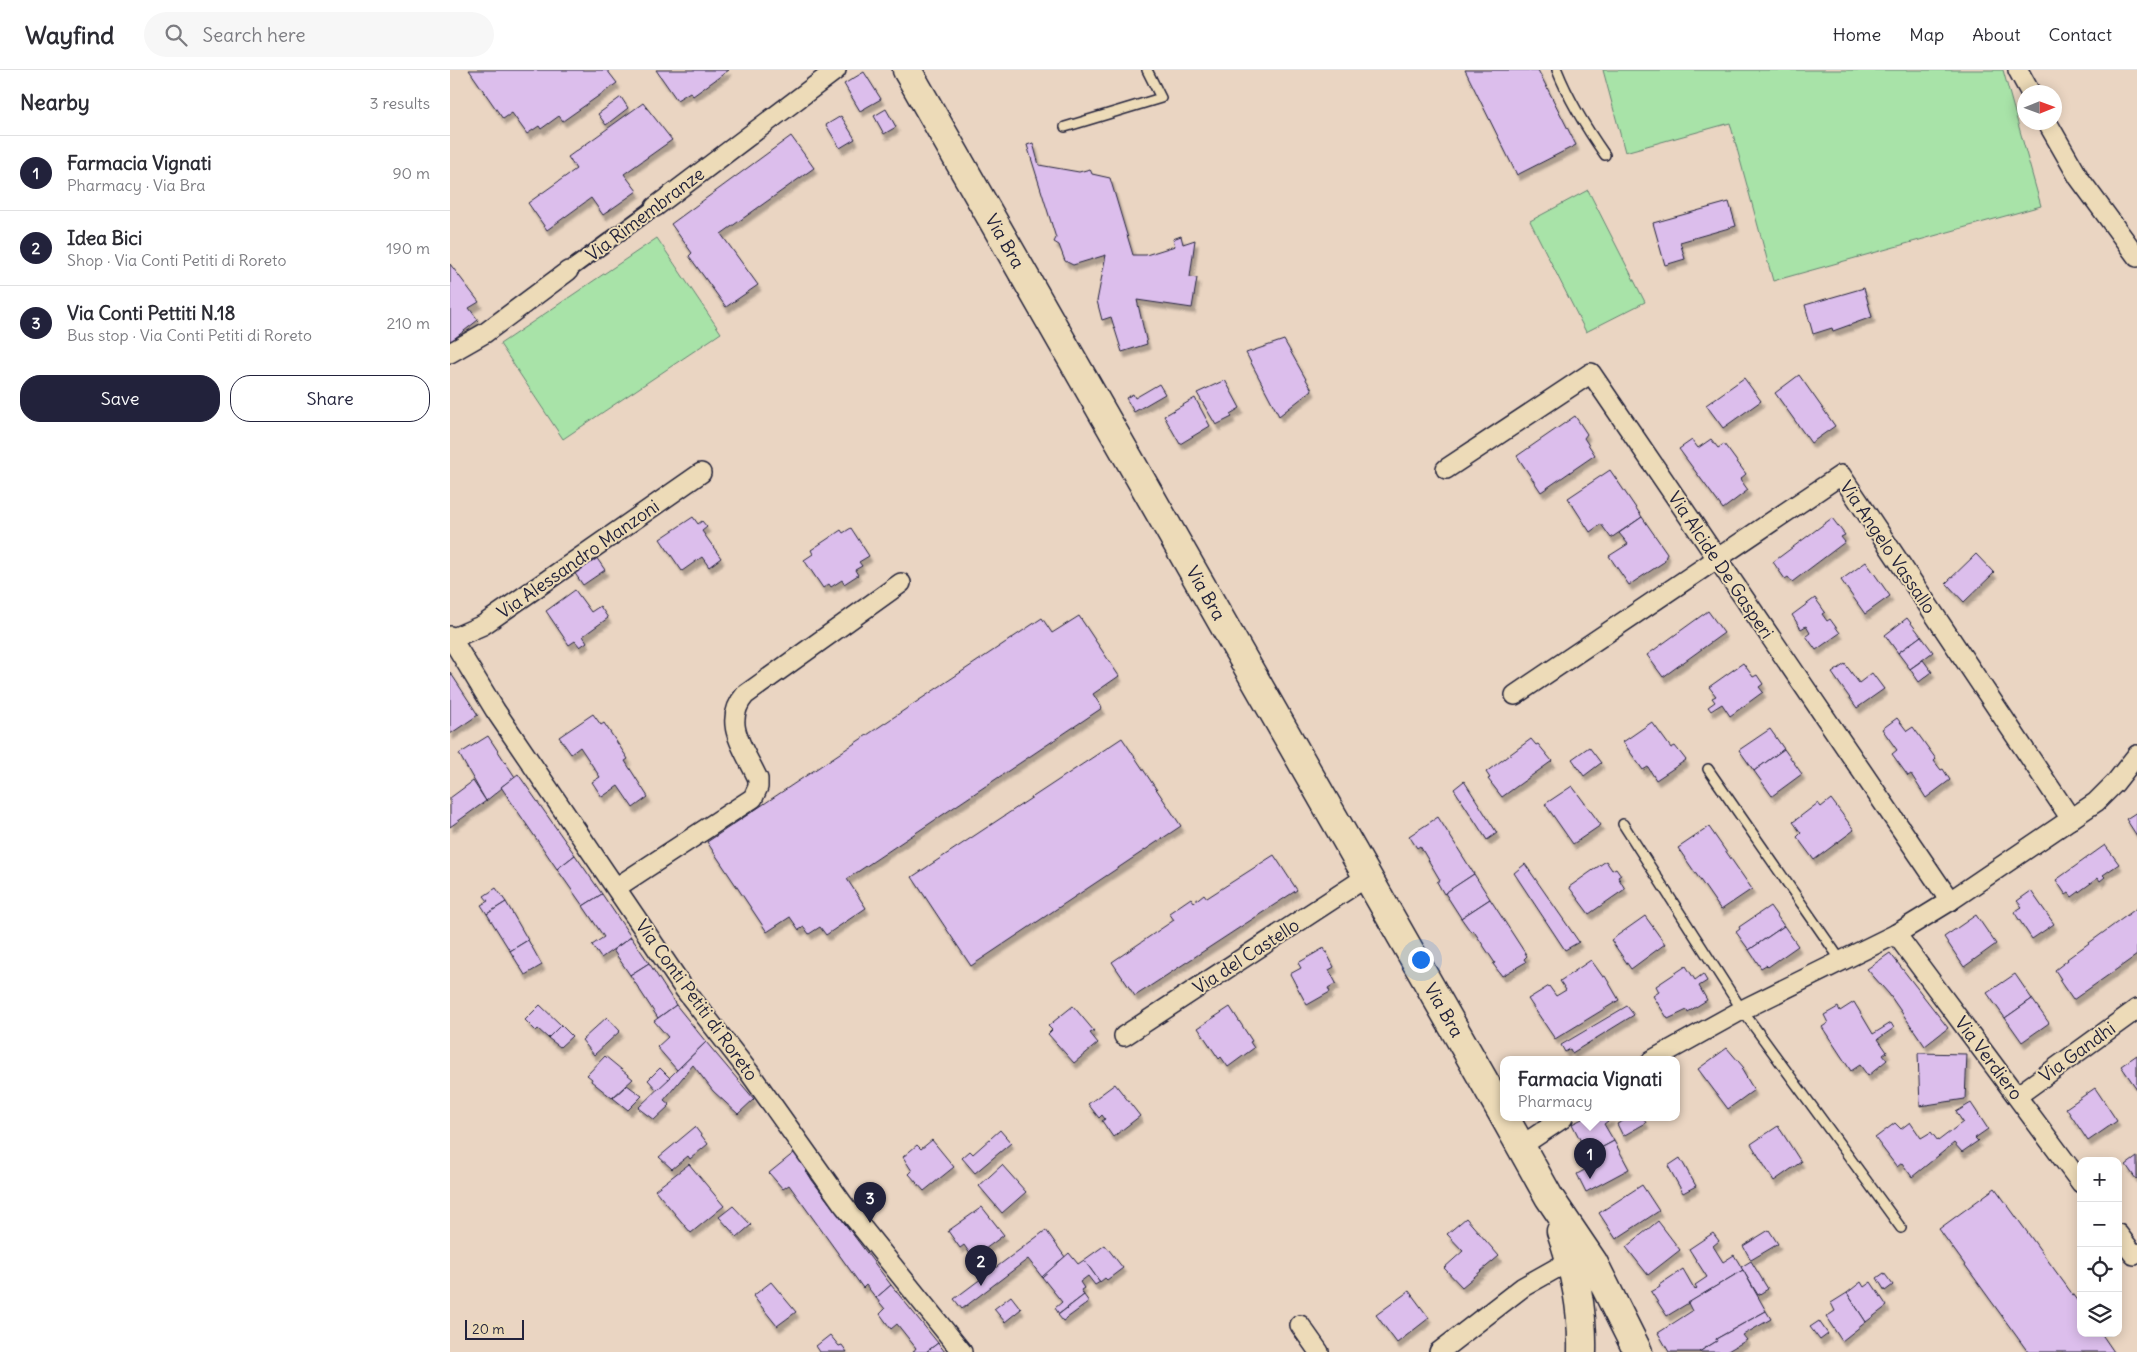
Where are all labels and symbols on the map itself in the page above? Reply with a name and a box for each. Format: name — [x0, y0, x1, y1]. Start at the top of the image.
north arrow — [2017, 85, 2062, 130]
street label: Via Rimembranze — [581, 162, 709, 266]
street label: Via Bra — [980, 210, 1030, 272]
street label: Via Angelo Vassallo — [1835, 476, 1941, 618]
street label: Via Alcide De Gasperi — [1663, 487, 1779, 643]
street label: Via Alessandro Manzoni — [493, 494, 663, 624]
street label: Via Bra — [1181, 562, 1231, 624]
street label: Via del Castello — [1188, 913, 1304, 999]
street label: Via Conti Petiti di Roreto — [631, 915, 763, 1085]
your location — [1408, 947, 1434, 973]
street label: Via Bra — [1419, 979, 1469, 1041]
street label: Via Verdiero — [1950, 1012, 2028, 1104]
street label: Via Gandhi — [2034, 1017, 2120, 1087]
pin: 1 — [1574, 1138, 1606, 1179]
pin: 3 — [854, 1182, 886, 1223]
pin: 2 — [965, 1245, 997, 1286]
scale bar — [465, 1317, 524, 1340]

